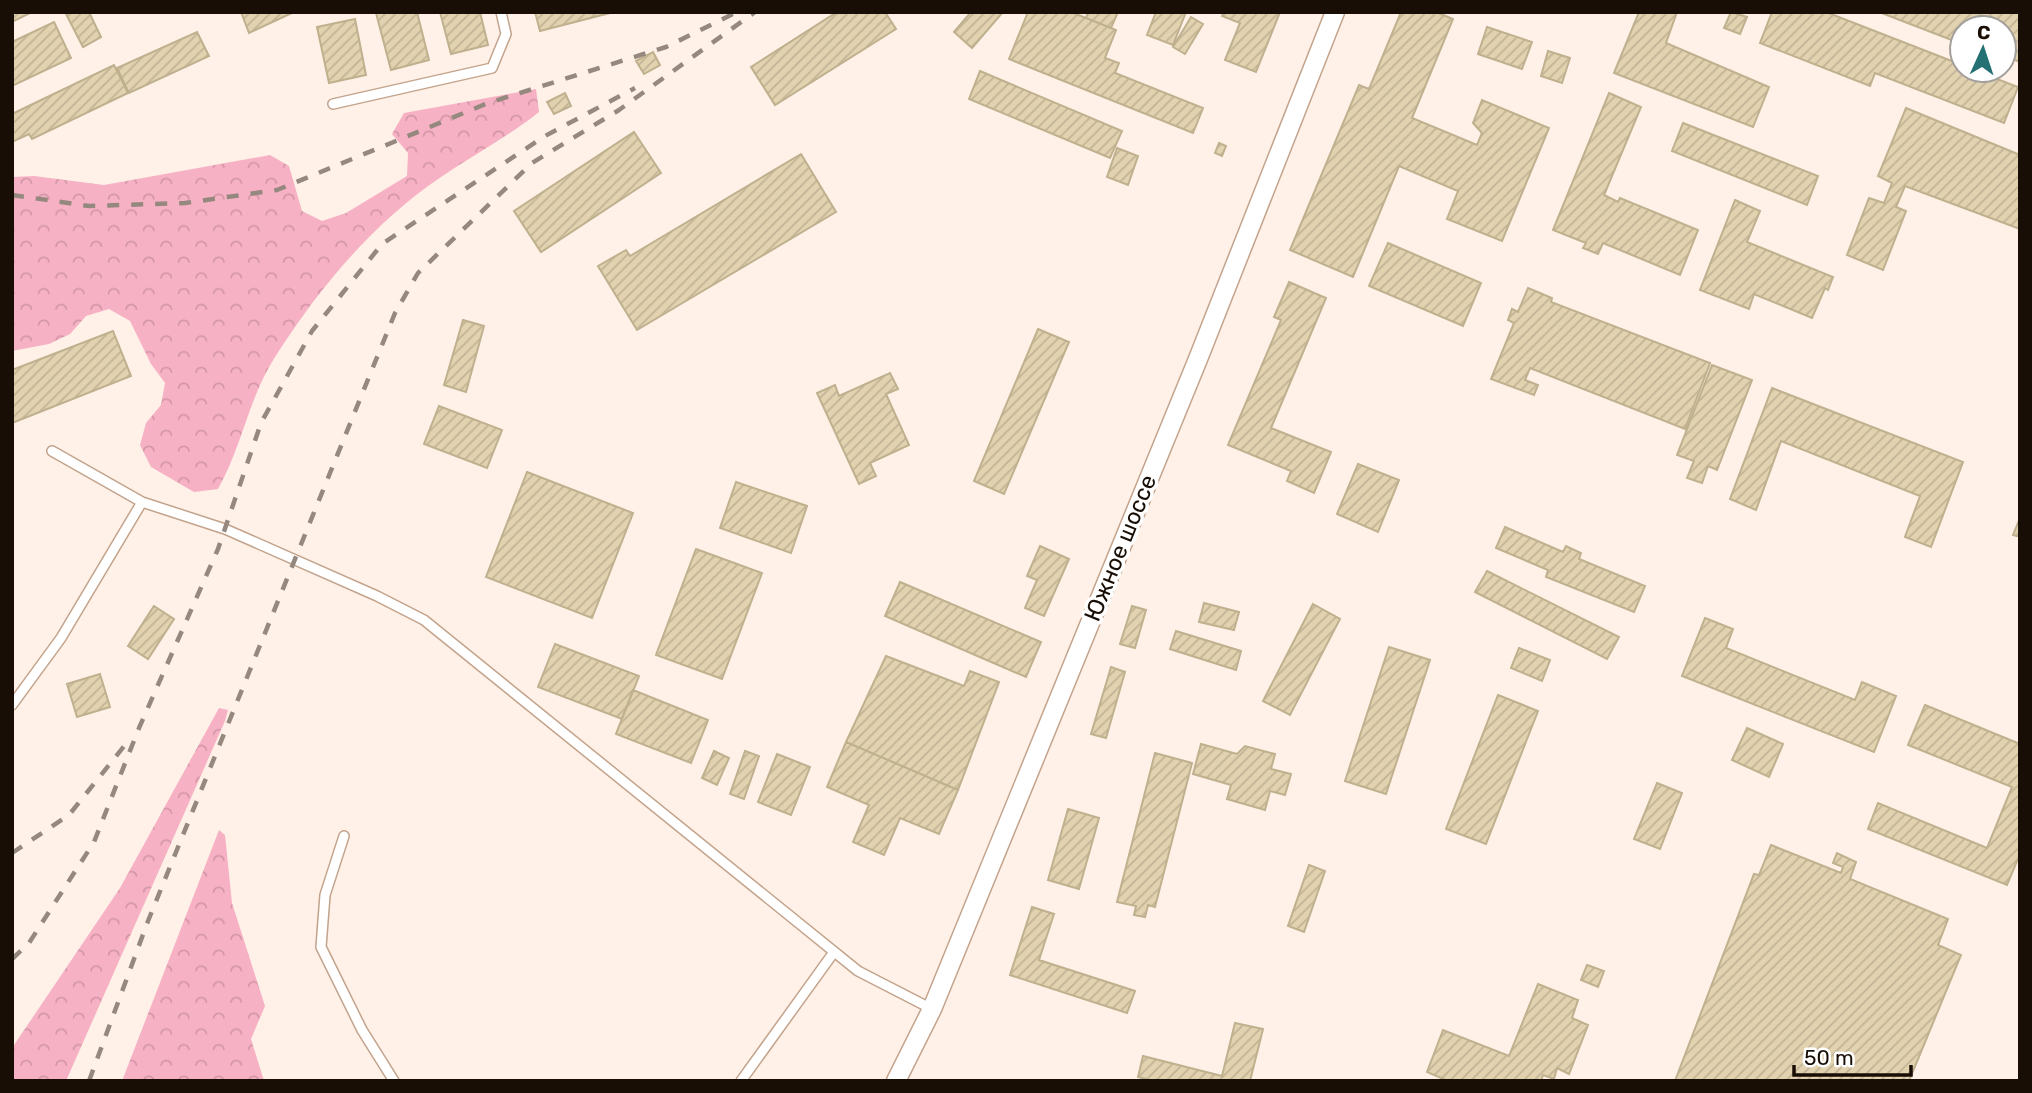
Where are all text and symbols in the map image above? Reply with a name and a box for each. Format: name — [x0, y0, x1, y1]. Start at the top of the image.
north arrow — [1948, 14, 2018, 84]
text: С — [1977, 21, 1991, 44]
street label: Южное шоссе — [1078, 471, 1162, 625]
scale bar — [1794, 1034, 1911, 1078]
text: 50 m — [1804, 1045, 1854, 1070]

